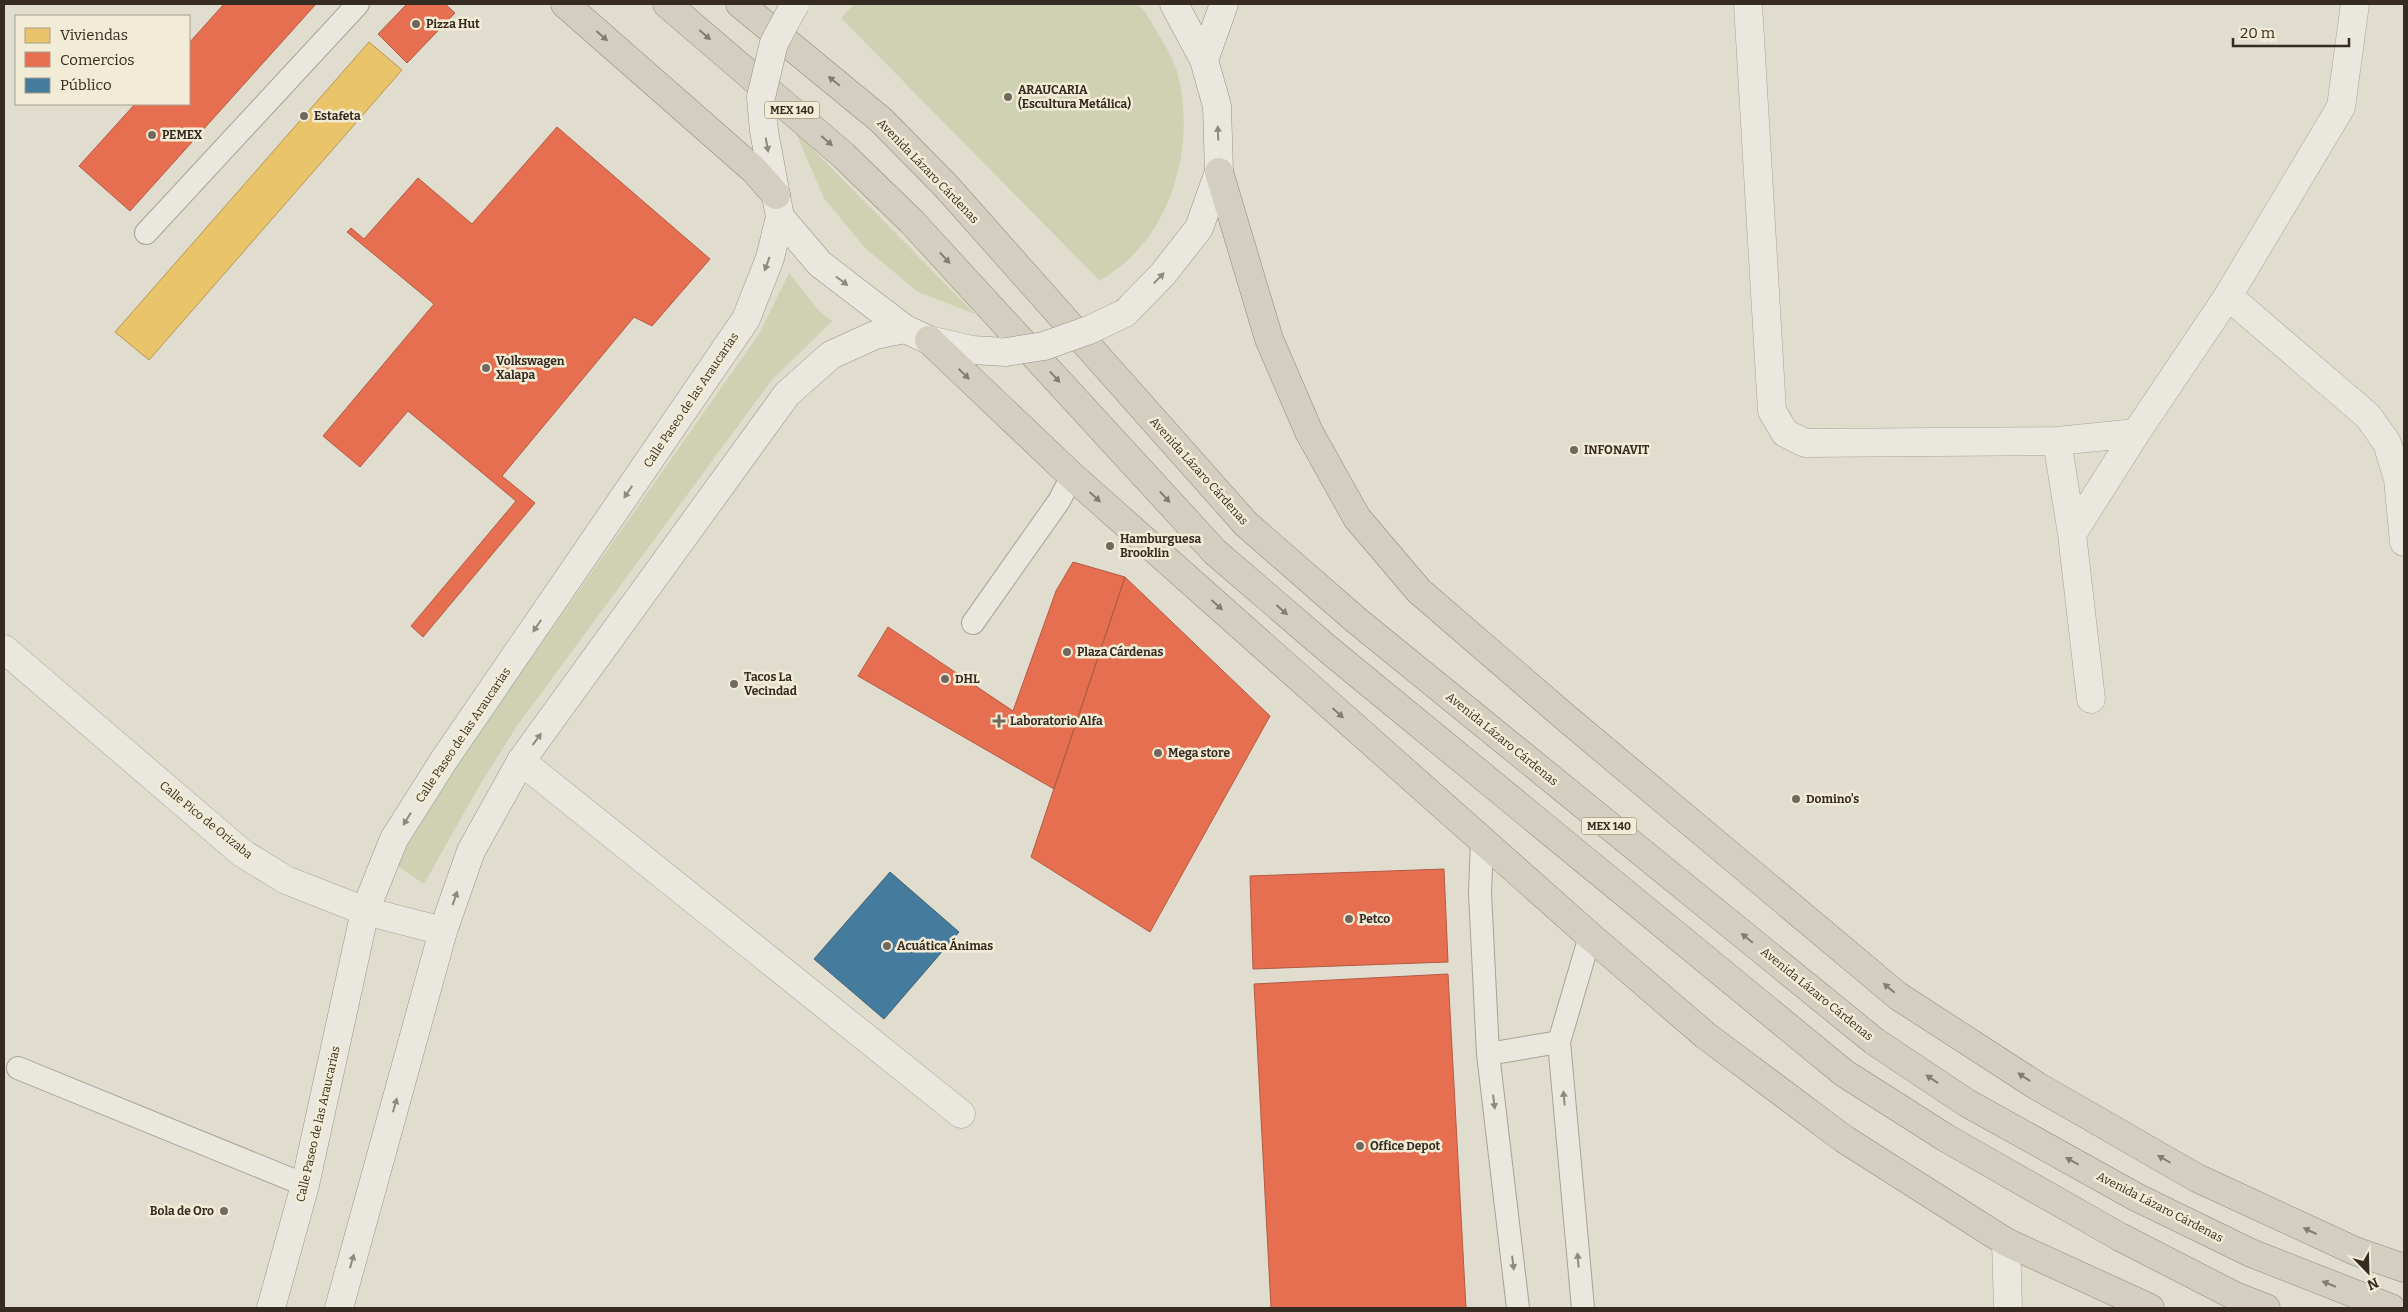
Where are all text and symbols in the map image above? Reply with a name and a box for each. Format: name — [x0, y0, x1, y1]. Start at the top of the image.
legend — [15, 15, 190, 105]
scale bar — [2233, 15, 2349, 47]
place label: Pizza Hut — [426, 17, 480, 31]
marker: Pizza Hut — [410, 18, 422, 30]
text: 20 m — [2240, 24, 2276, 42]
text: Viviendas — [60, 26, 128, 44]
one-way arrow — [698, 29, 710, 41]
one-way arrow — [595, 30, 607, 42]
text: Comercios — [60, 51, 134, 69]
one-way arrow — [827, 75, 840, 86]
text: Público — [60, 76, 112, 94]
place label: ARAUCARIA (Escultura Metálica) — [1018, 83, 1131, 111]
marker: ARAUCARIA (Escultura Metálica) — [1002, 91, 1014, 103]
road number: MEX 140 — [764, 102, 820, 118]
place label: Estafeta — [314, 109, 361, 123]
marker: Estafeta — [298, 110, 310, 122]
street label: Avenida Lázaro Cárdenas — [874, 116, 982, 226]
one-way arrow — [1214, 125, 1222, 141]
place label: PEMEX — [162, 128, 203, 142]
marker: PEMEX — [146, 129, 158, 141]
one-way arrow — [821, 136, 834, 147]
one-way arrow — [763, 138, 771, 154]
one-way arrow — [939, 251, 951, 263]
one-way arrow — [763, 257, 770, 272]
one-way arrow — [1153, 272, 1165, 284]
one-way arrow — [835, 275, 848, 286]
street label: Calle Paseo de las Araucarias — [641, 330, 742, 470]
place label: Volkswagen Xalapa — [496, 354, 565, 382]
marker: Volkswagen Xalapa — [480, 362, 492, 374]
one-way arrow — [958, 368, 970, 380]
one-way arrow — [1049, 371, 1061, 383]
street label: Avenida Lázaro Cárdenas — [1147, 414, 1251, 528]
place label: INFONAVIT — [1584, 443, 1650, 457]
marker: INFONAVIT — [1568, 444, 1580, 456]
one-way arrow — [624, 485, 633, 499]
one-way arrow — [1089, 491, 1101, 503]
one-way arrow — [1159, 491, 1171, 503]
place label: Hamburguesa Brooklin — [1120, 532, 1202, 560]
marker: Hamburguesa Brooklin — [1104, 540, 1116, 552]
one-way arrow — [1210, 599, 1222, 611]
one-way arrow — [1275, 604, 1288, 615]
one-way arrow — [532, 619, 542, 633]
place label: Plaza Cárdenas — [1077, 645, 1163, 659]
marker: Plaza Cárdenas — [1061, 646, 1073, 658]
street label: Calle Paseo de las Araucarias — [413, 665, 514, 805]
place label: Tacos La Vecindad — [744, 670, 798, 698]
place label: DHL — [955, 672, 980, 686]
marker: DHL — [939, 673, 951, 685]
marker: Tacos La Vecindad — [728, 678, 740, 690]
street label: Avenida Lázaro Cárdenas — [1443, 689, 1561, 789]
one-way arrow — [1332, 707, 1344, 719]
marker: Laboratorio Alfa — [992, 714, 1006, 728]
place label: Laboratorio Alfa — [1010, 714, 1103, 728]
one-way arrow — [532, 732, 542, 746]
place label: Mega store — [1168, 746, 1230, 760]
marker: Mega store — [1152, 747, 1164, 759]
street label: Calle Pico de Orizaba — [157, 778, 255, 862]
place label: Domino's — [1806, 792, 1859, 806]
marker: Domino's — [1790, 793, 1802, 805]
one-way arrow — [402, 812, 412, 825]
road number: MEX 140 — [1582, 818, 1636, 834]
one-way arrow — [451, 890, 459, 905]
place label: Petco — [1359, 912, 1390, 926]
marker: Petco — [1343, 913, 1355, 925]
one-way arrow — [1741, 933, 1754, 944]
place label: Acuática Ánimas — [897, 937, 993, 953]
marker: Acuática Ánimas — [881, 940, 893, 952]
street label: Avenida Lázaro Cárdenas — [1758, 944, 1876, 1044]
one-way arrow — [1882, 982, 1895, 993]
street label: Calle Paseo de las Araucarias — [293, 1044, 343, 1203]
one-way arrow — [2017, 1073, 2031, 1082]
one-way arrow — [1925, 1075, 1938, 1084]
one-way arrow — [1560, 1090, 1568, 1106]
one-way arrow — [1490, 1094, 1498, 1110]
one-way arrow — [392, 1097, 400, 1112]
place label: Office Depot — [1370, 1139, 1441, 1153]
marker: Office Depot — [1354, 1140, 1366, 1152]
one-way arrow — [2158, 1155, 2171, 1164]
one-way arrow — [2065, 1157, 2079, 1165]
street label: Avenida Lázaro Cárdenas — [2094, 1169, 2226, 1245]
place label: Bola de Oro — [150, 1204, 214, 1218]
marker: Bola de Oro — [218, 1205, 230, 1217]
one-way arrow — [2303, 1226, 2317, 1234]
north arrow — [2343, 1247, 2393, 1297]
one-way arrow — [1574, 1251, 1582, 1267]
one-way arrow — [348, 1254, 356, 1269]
one-way arrow — [1509, 1256, 1517, 1272]
text: N — [2364, 1274, 2381, 1294]
one-way arrow — [2321, 1280, 2336, 1288]

